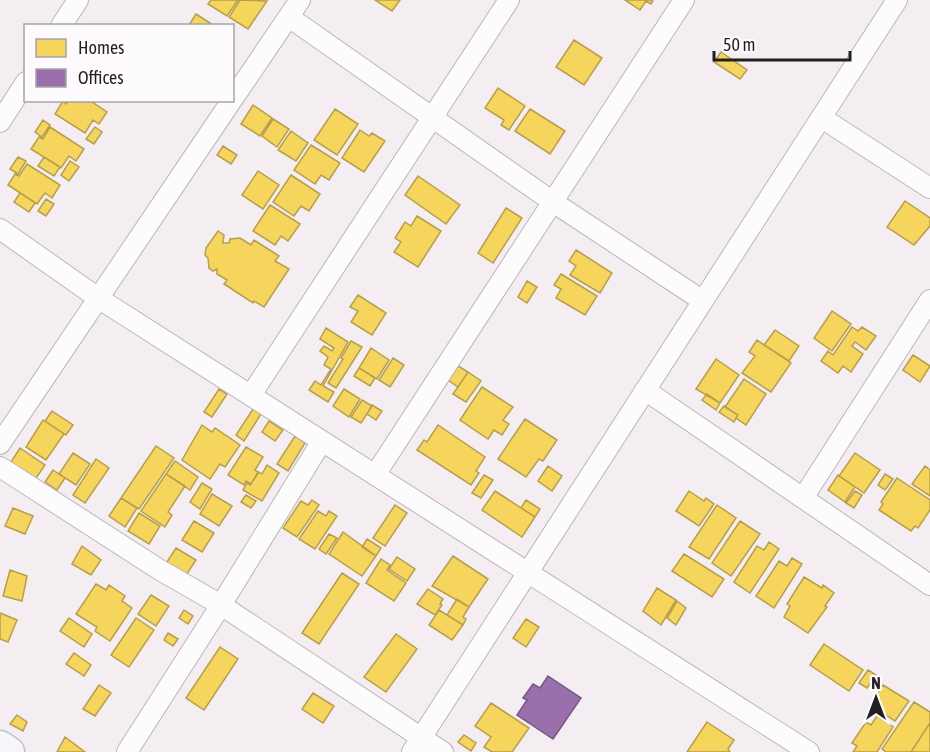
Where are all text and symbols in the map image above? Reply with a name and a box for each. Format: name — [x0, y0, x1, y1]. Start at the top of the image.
legend — [24, 24, 234, 102]
scale bar — [714, 24, 850, 62]
text: 50 m — [723, 34, 755, 55]
text: Homes — [78, 37, 124, 58]
text: Offices — [78, 67, 124, 88]
north arrow — [846, 668, 906, 728]
text: N — [871, 674, 881, 692]

